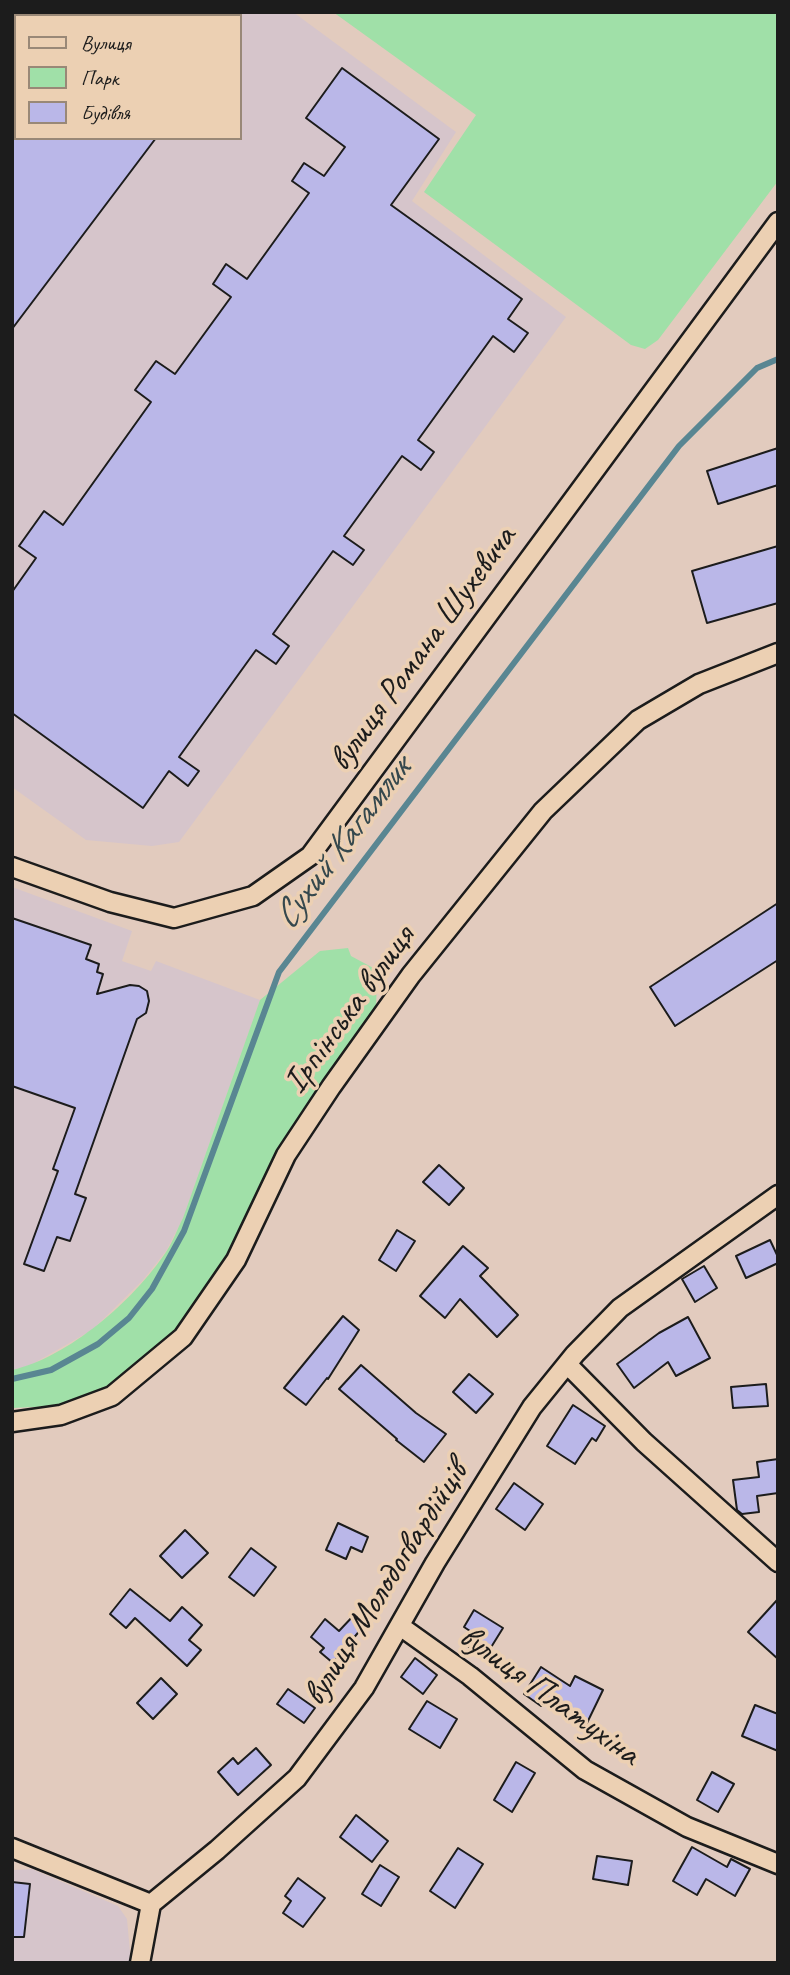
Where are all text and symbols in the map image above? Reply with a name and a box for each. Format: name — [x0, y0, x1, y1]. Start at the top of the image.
legend — [14, 14, 242, 140]
text: Вулиця — [81, 30, 131, 56]
text: Парк — [81, 65, 118, 91]
text: Будівля — [81, 100, 130, 126]
street label: вулиця Романа Шухевича — [320, 518, 526, 780]
water label: Сухий Кагамлик — [264, 750, 422, 938]
street label: Ірпінська вулиця — [275, 918, 425, 1102]
street label: вулиця Молодогвардійців — [294, 1454, 478, 1714]
street label: вулиця Платухіна — [450, 1616, 648, 1776]

